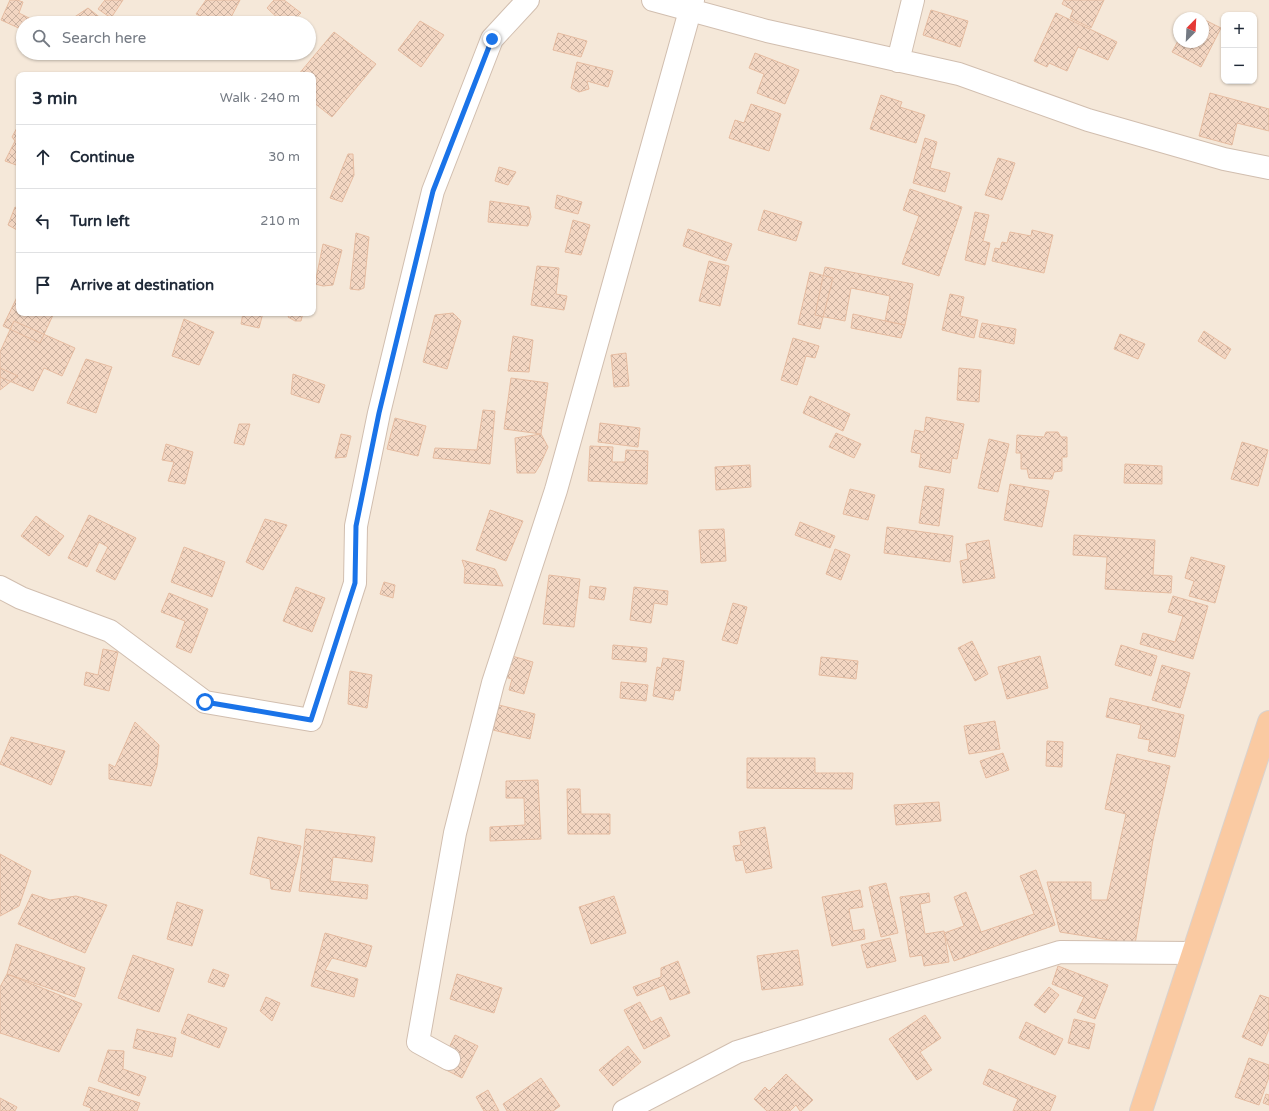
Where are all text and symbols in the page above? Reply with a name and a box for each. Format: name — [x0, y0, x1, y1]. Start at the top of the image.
north arrow — [1173, 12, 1209, 48]
map controls — [1221, 12, 1257, 84]
button: + — [1221, 12, 1257, 48]
search box — [16, 16, 316, 60]
icon: search — [30, 27, 52, 49]
text: Search here — [62, 29, 146, 47]
route end — [483, 30, 501, 48]
button: − — [1221, 48, 1257, 84]
text: 3 min — [32, 88, 77, 109]
text: Walk · 240 m — [220, 90, 300, 106]
icon: ahead — [32, 146, 54, 168]
text: Continue — [70, 148, 134, 166]
text: 30 m — [268, 149, 300, 165]
icon: left — [32, 210, 54, 232]
text: Turn left — [70, 212, 130, 230]
text: 210 m — [260, 213, 300, 229]
icon: arrive — [32, 274, 54, 296]
text: Arrive at destination — [70, 276, 214, 294]
route start — [196, 693, 214, 711]

